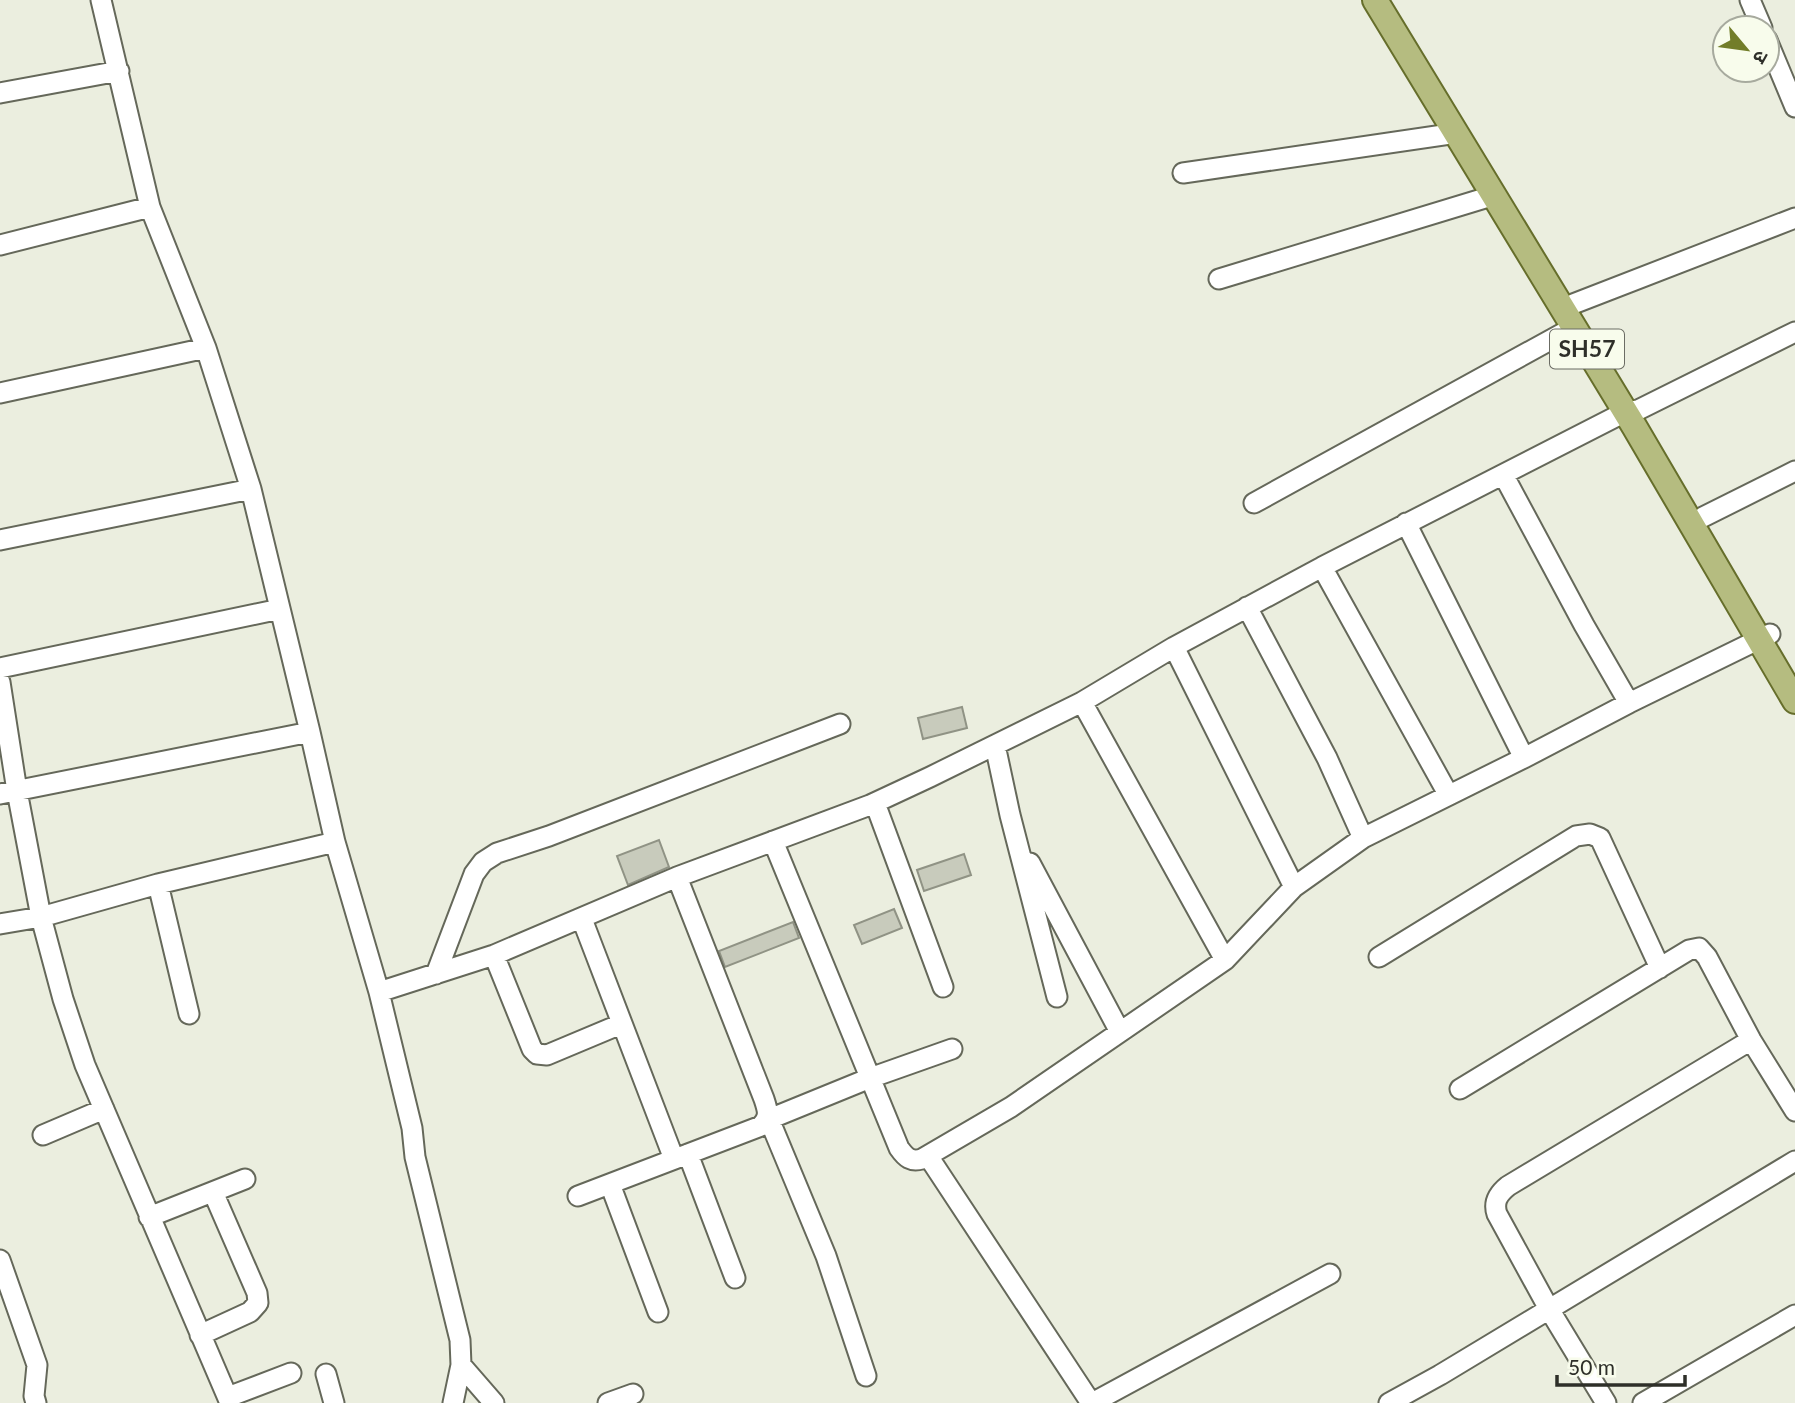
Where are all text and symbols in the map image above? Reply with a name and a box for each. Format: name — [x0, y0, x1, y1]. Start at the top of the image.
north arrow — [1711, 14, 1781, 84]
text: उ — [1748, 47, 1774, 69]
road number: SH57 — [1550, 330, 1624, 368]
scale bar — [1557, 1344, 1685, 1388]
text: 50 m — [1568, 1354, 1615, 1379]

